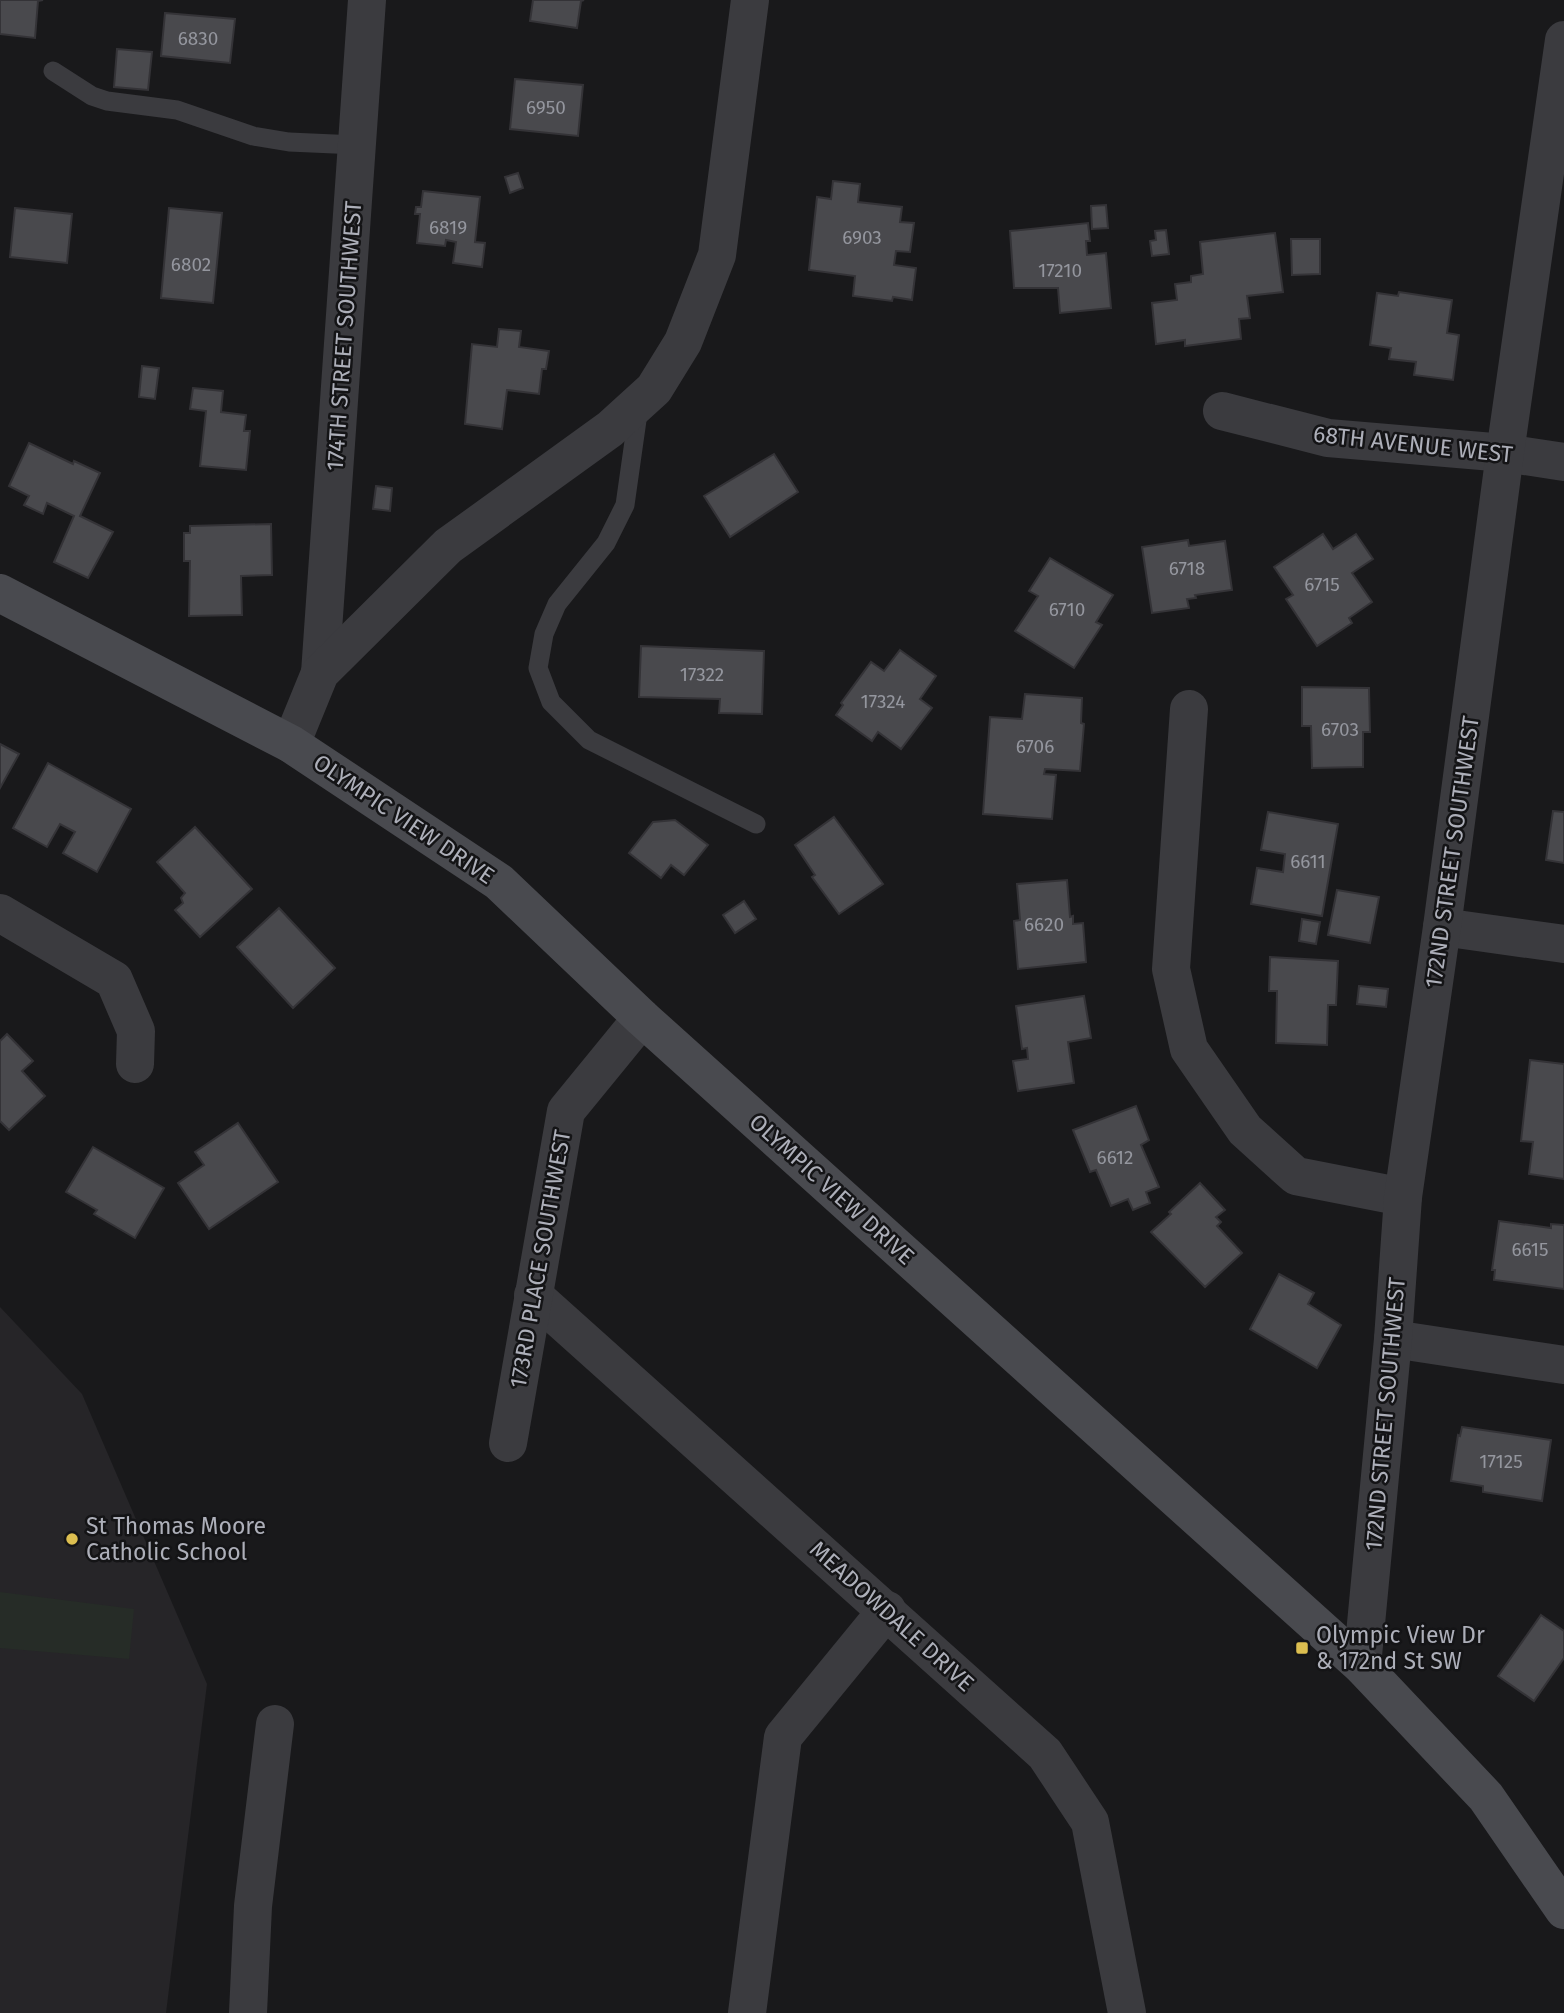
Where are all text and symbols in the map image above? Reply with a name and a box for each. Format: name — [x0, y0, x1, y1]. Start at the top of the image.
house number: 6830 — [178, 27, 218, 50]
house number: 6950 — [526, 96, 566, 119]
street label: 174TH STREET SOUTHWEST — [321, 200, 367, 472]
house number: 6819 — [429, 216, 467, 239]
house number: 6903 — [842, 226, 882, 249]
house number: 6802 — [171, 253, 211, 276]
house number: 17210 — [1038, 259, 1082, 282]
street label: 68TH AVENUE WEST — [1312, 420, 1514, 468]
house number: 6718 — [1169, 557, 1205, 580]
house number: 6715 — [1304, 573, 1340, 596]
house number: 6710 — [1049, 598, 1085, 621]
house number: 17322 — [680, 663, 724, 686]
house number: 17324 — [861, 690, 905, 713]
street label: 172ND STREET SOUTHWEST — [1419, 714, 1485, 990]
house number: 6703 — [1321, 718, 1359, 741]
house number: 6706 — [1016, 735, 1054, 758]
street label: OLYMPIC VIEW DRIVE — [308, 748, 500, 890]
house number: 6611 — [1290, 850, 1326, 873]
house number: 6620 — [1024, 913, 1064, 936]
street label: OLYMPIC VIEW DRIVE — [744, 1108, 920, 1270]
street label: 173RD PLACE SOUTHWEST — [504, 1128, 577, 1390]
house number: 6612 — [1097, 1146, 1133, 1169]
house number: 6615 — [1511, 1238, 1549, 1261]
street label: 172ND STREET SOUTHWEST — [1359, 1276, 1411, 1552]
house number: 17125 — [1479, 1450, 1523, 1473]
place label: St Thomas Moore Catholic School — [86, 1512, 266, 1566]
marker: St Thomas Moore Catholic School — [64, 1531, 80, 1547]
street label: MEADOWDALE DRIVE — [804, 1535, 980, 1697]
place label: Olympic View Dr & 172nd St SW — [1316, 1621, 1485, 1675]
marker: Olympic View Dr & 172nd St SW — [1294, 1640, 1310, 1656]

